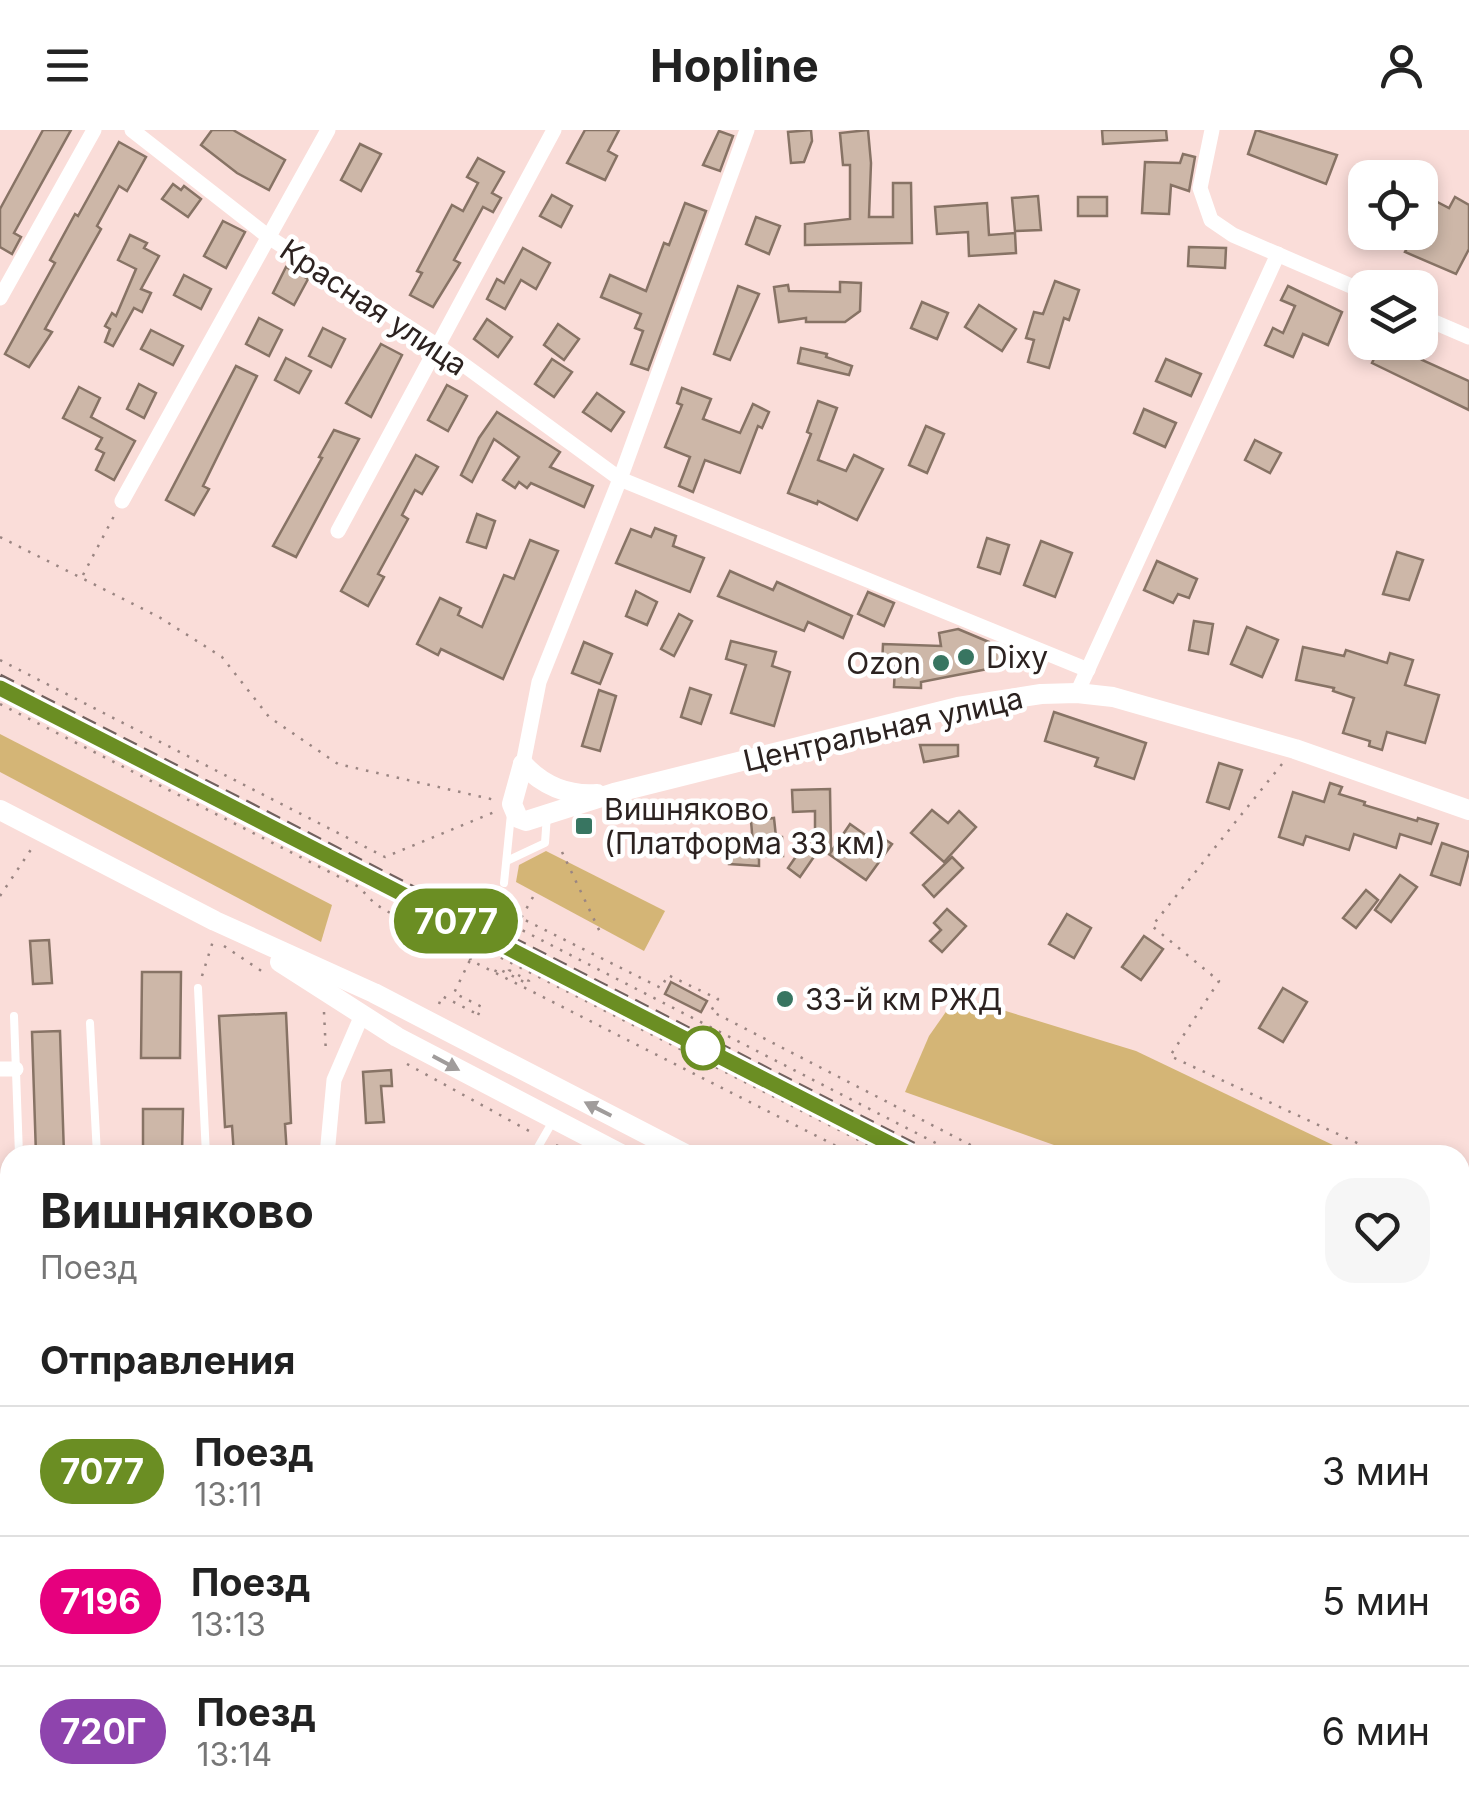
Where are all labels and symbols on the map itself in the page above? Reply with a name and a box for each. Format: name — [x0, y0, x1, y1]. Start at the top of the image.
street label: Красная улица — [274, 231, 474, 383]
place label: Dixy — [986, 639, 1048, 675]
place label: Ozon — [846, 645, 921, 681]
marker: Dixy — [955, 646, 977, 668]
marker: Ozon — [930, 652, 952, 674]
street label: Центральная улица — [740, 679, 1026, 779]
place label: Вишняково (Платформа 33 км) — [604, 791, 886, 861]
marker: Вишняково (Платформа 33 км) — [573, 815, 595, 837]
line badge: 7077 — [386, 888, 526, 954]
place label: 33-й км РЖД — [805, 981, 1002, 1017]
marker: 33-й км РЖД — [774, 988, 796, 1010]
unlabelled marker — [682, 1027, 724, 1069]
one-way arrow — [432, 1054, 461, 1071]
one-way arrow — [583, 1101, 612, 1118]

